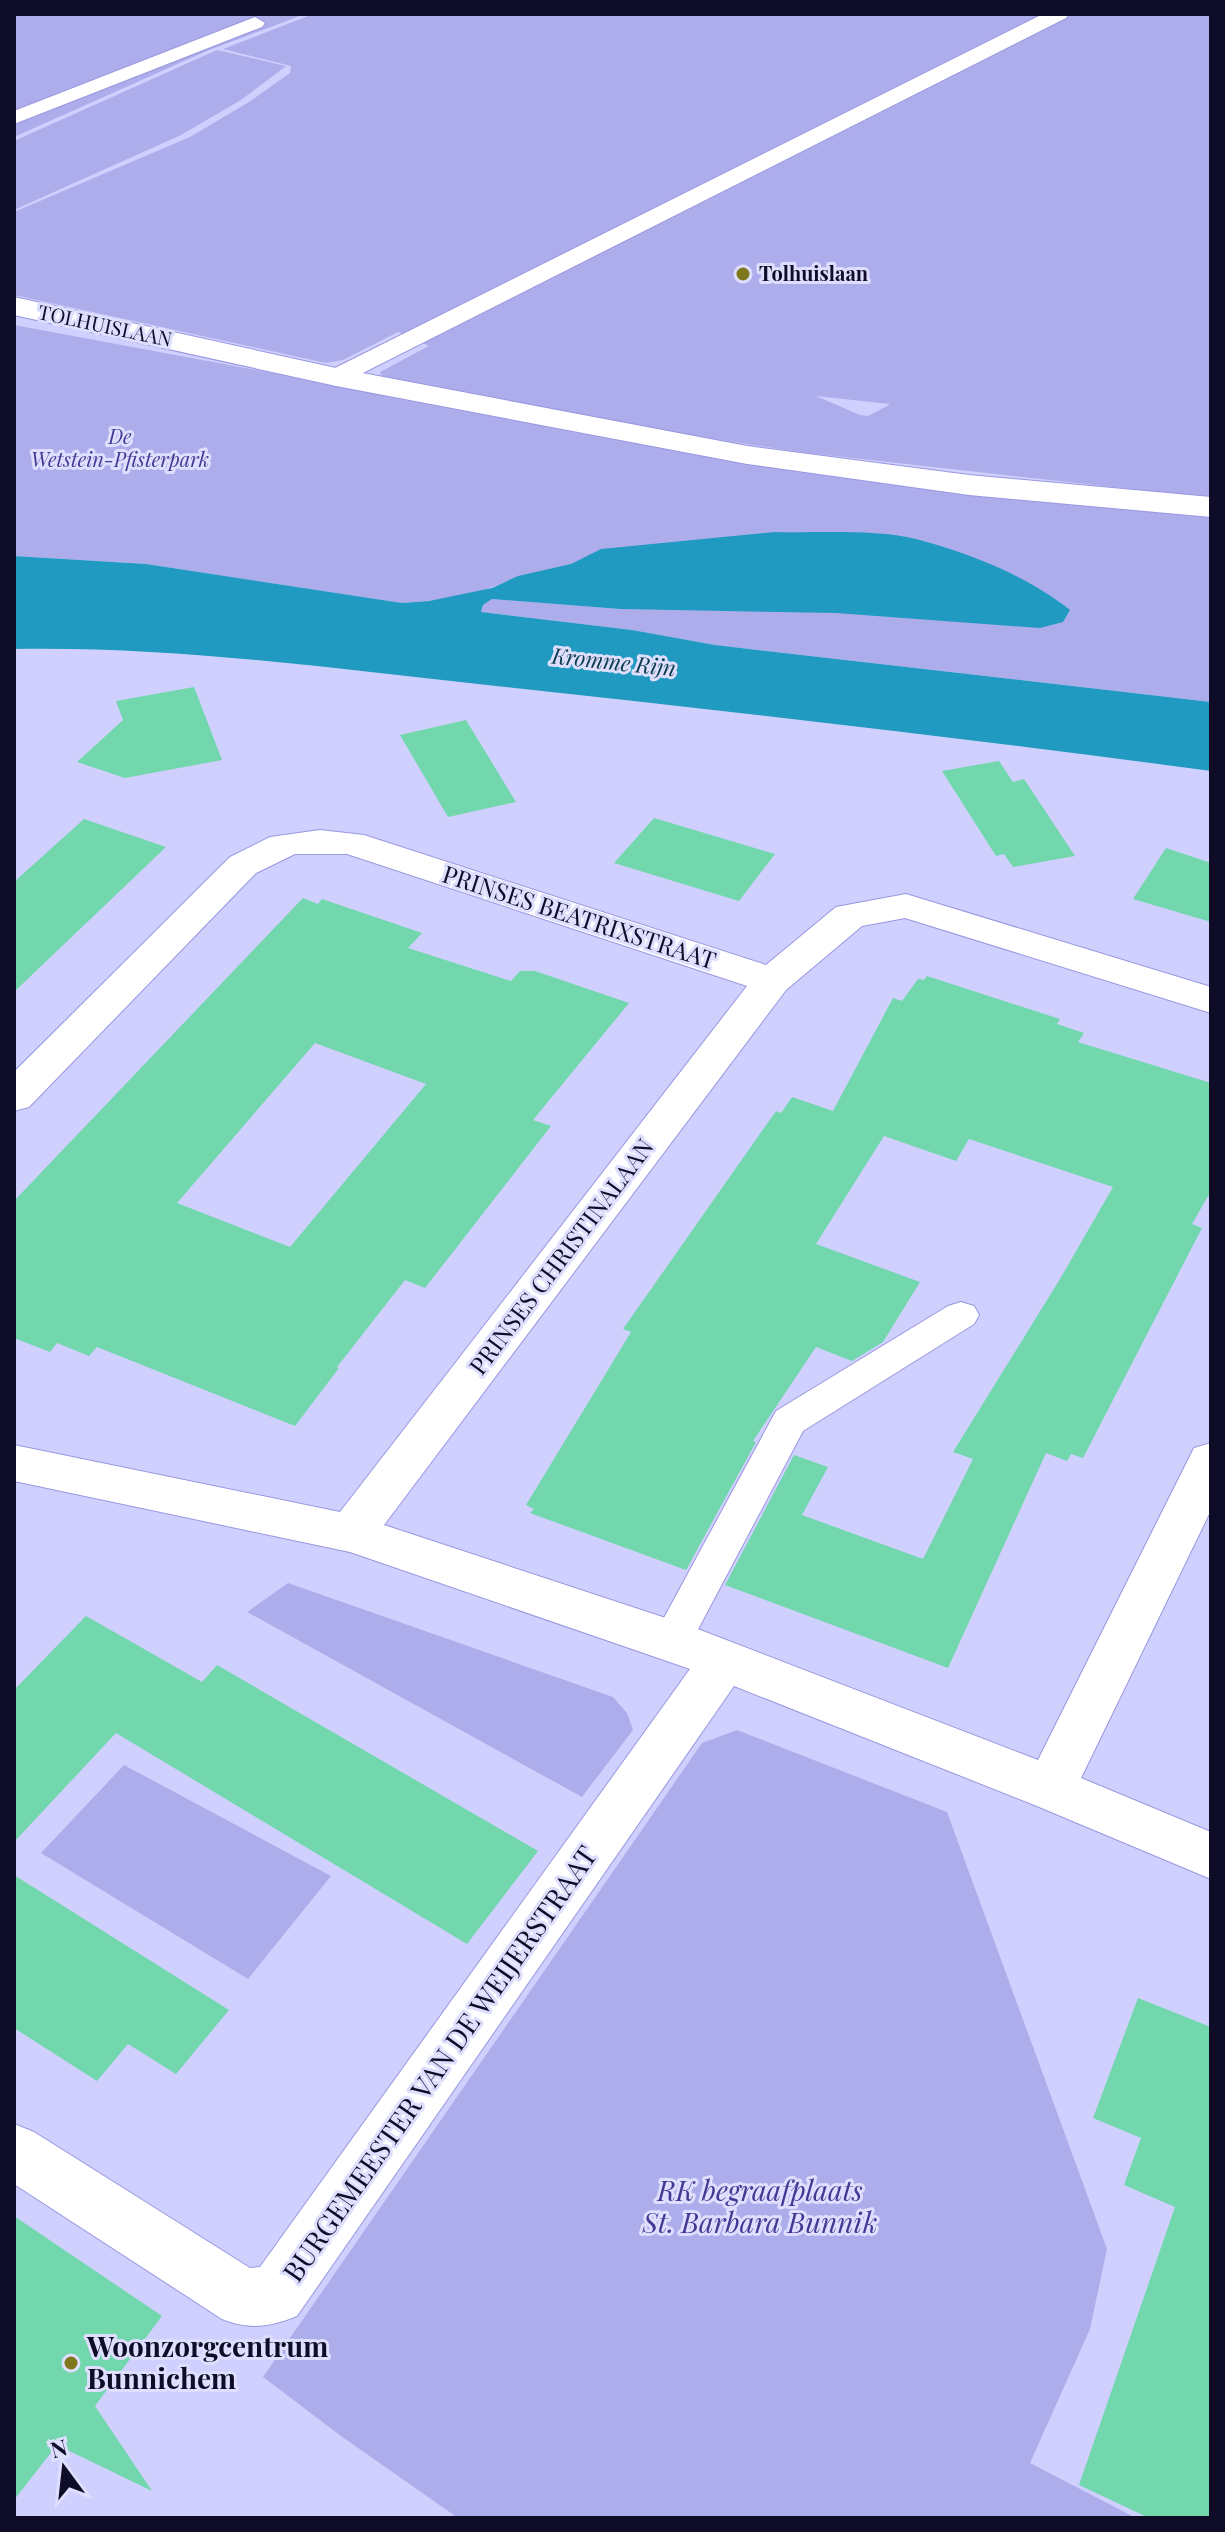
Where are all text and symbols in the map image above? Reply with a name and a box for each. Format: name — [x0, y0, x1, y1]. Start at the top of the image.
place label: Tolhuislaan — [759, 259, 869, 286]
marker: Tolhuislaan — [734, 265, 752, 283]
street label: TOLHUISLAAN — [36, 297, 175, 352]
park label: De Wetstein-Pfisterpark — [31, 422, 209, 472]
water label: Kromme Rijn — [550, 639, 677, 682]
street label: PRINSES BEATRIXSTRAAT — [439, 857, 720, 975]
street label: PRINSES CHRISTINALAAN — [461, 1131, 660, 1380]
street label: BURGEMEESTER VAN DE WEIJERSTRAAT — [273, 1838, 604, 2288]
park label: RK begraafplaats St. Barbara Bunnik — [642, 2171, 877, 2240]
place label: Woonzorgcentrum Bunnichem — [86, 2327, 328, 2396]
marker: Woonzorgcentrum Bunnichem — [62, 2354, 80, 2372]
north arrow — [24, 2428, 104, 2508]
text: N — [47, 2431, 70, 2464]

